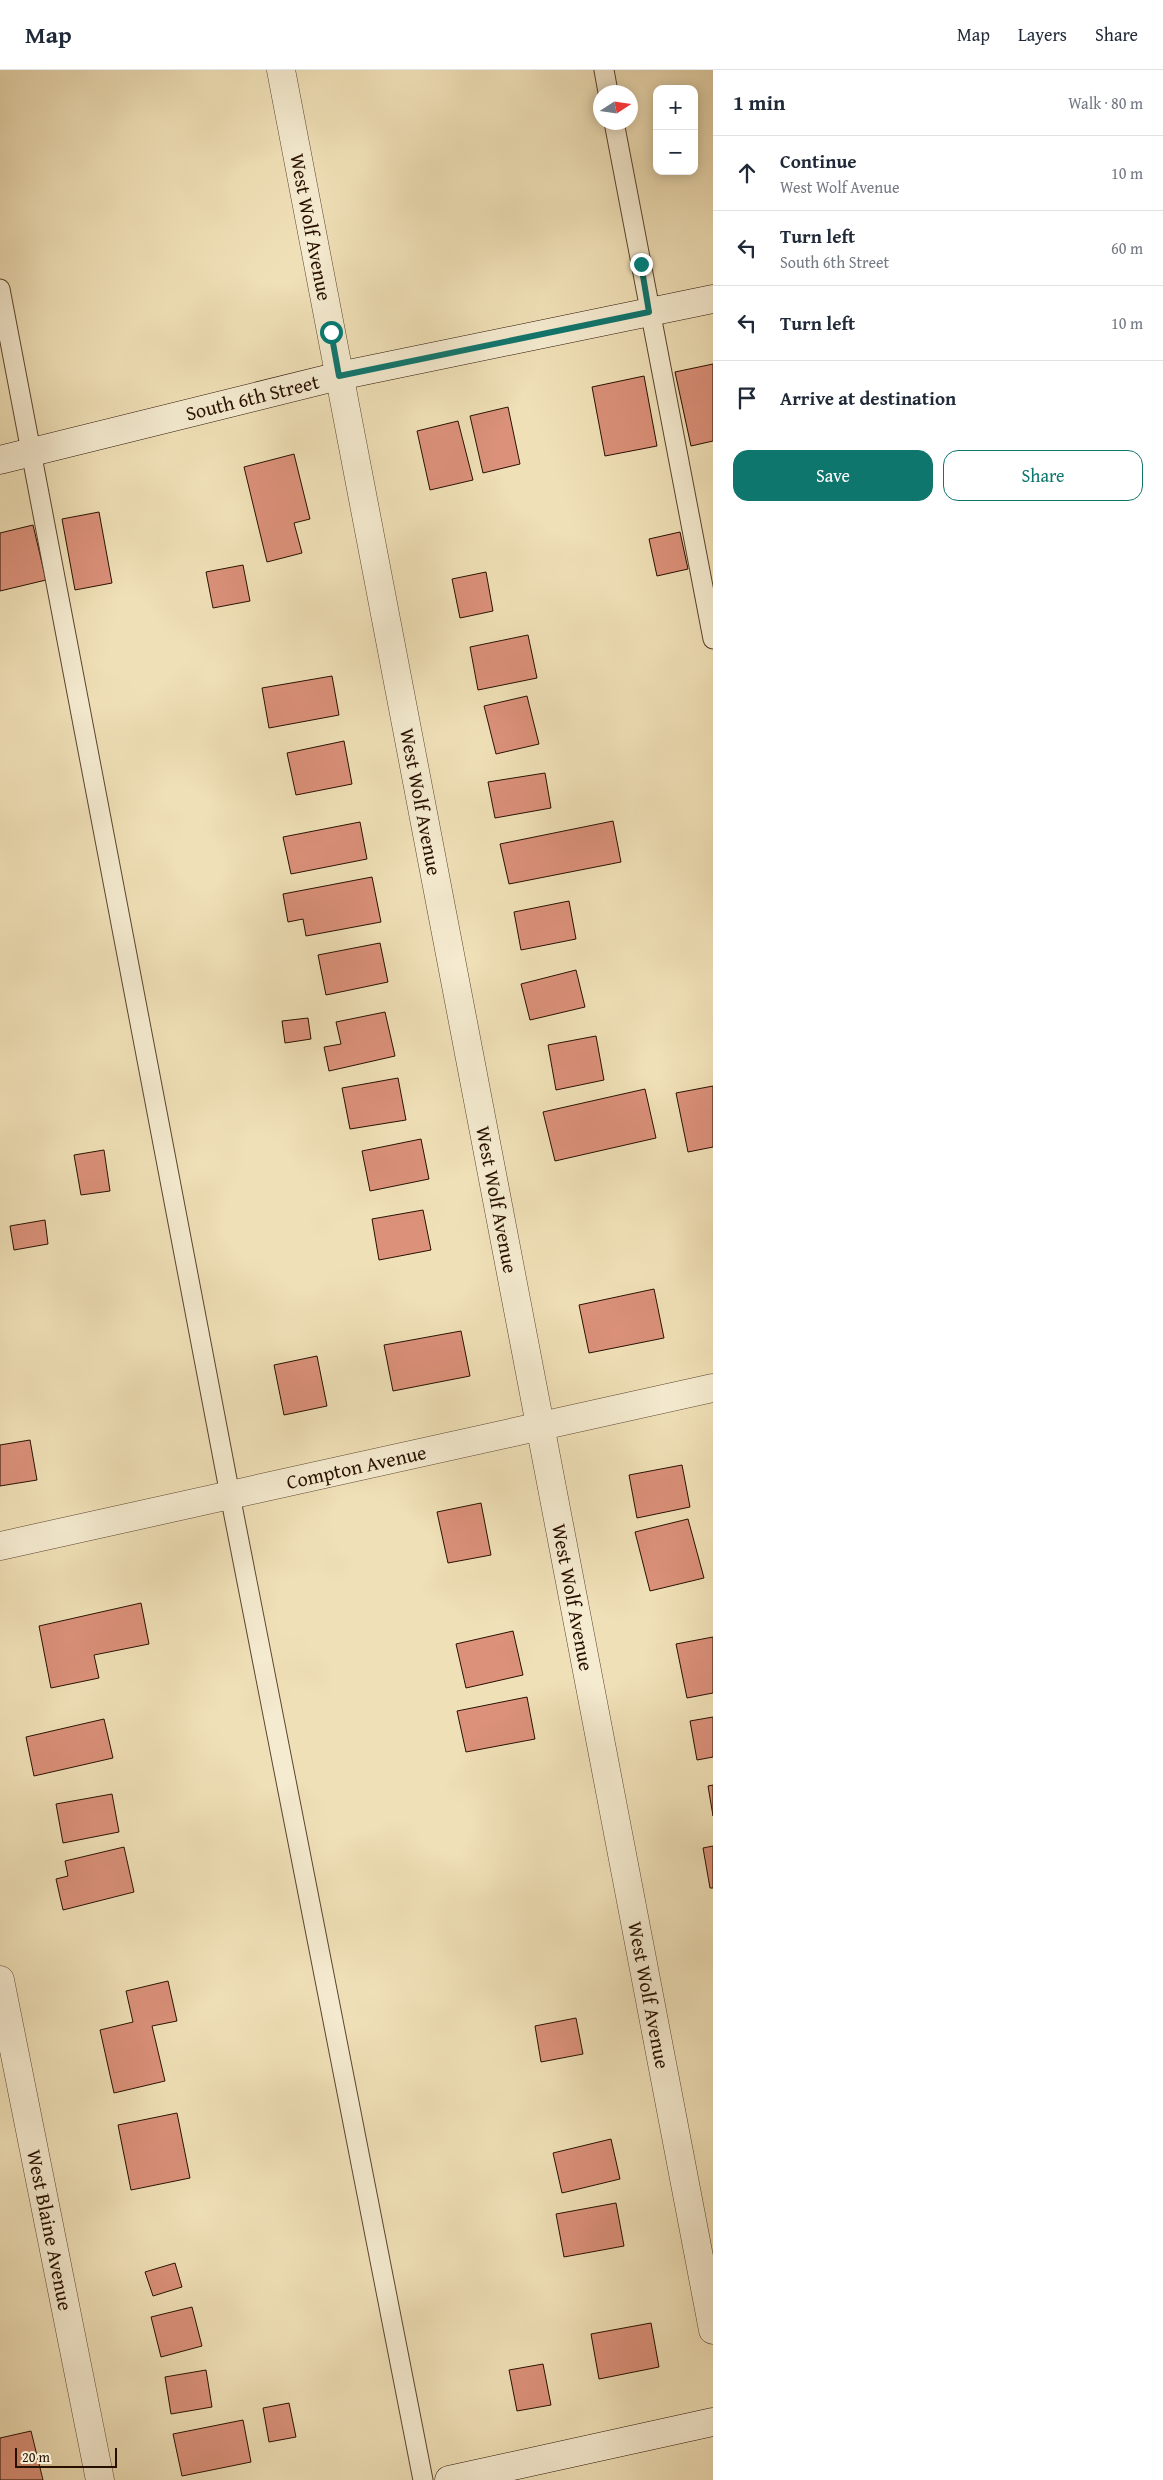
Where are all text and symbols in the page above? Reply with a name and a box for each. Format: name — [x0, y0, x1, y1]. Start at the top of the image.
text: Map — [25, 17, 72, 52]
text: Map — [957, 21, 990, 48]
text: Layers — [1018, 21, 1067, 48]
text: Share — [1095, 21, 1138, 48]
north arrow — [593, 85, 638, 130]
map controls — [653, 85, 698, 175]
button: + — [653, 85, 698, 130]
text: 1 min — [733, 87, 785, 118]
text: Walk · 80 m — [1068, 91, 1143, 115]
button: − — [653, 130, 698, 175]
text: Continue — [780, 147, 857, 175]
street label: West Wolf Avenue — [283, 151, 340, 303]
icon: ahead — [733, 159, 761, 187]
text: 10 m — [1111, 161, 1143, 185]
text: West Wolf Avenue — [780, 175, 899, 199]
text: Turn left — [780, 222, 855, 250]
icon: left — [733, 234, 761, 262]
text: 60 m — [1111, 236, 1143, 260]
text: South 6th Street — [780, 250, 889, 274]
route end — [630, 253, 653, 276]
icon: left — [733, 309, 761, 337]
text: Turn left — [780, 309, 855, 337]
text: 10 m — [1111, 311, 1143, 335]
route start — [320, 321, 343, 344]
street label: South 6th Street — [183, 366, 322, 427]
icon: arrive — [733, 384, 761, 412]
text: Arrive at destination — [780, 384, 956, 412]
button: Save — [733, 450, 933, 501]
button: Share — [943, 450, 1143, 501]
street label: West Wolf Avenue — [393, 726, 450, 878]
street label: West Wolf Avenue — [469, 1123, 526, 1276]
street label: Compton Avenue — [283, 1437, 429, 1496]
street label: West Wolf Avenue — [545, 1521, 602, 1673]
street label: West Wolf Avenue — [621, 1919, 678, 2071]
street label: West Blaine Avenue — [20, 2147, 81, 2313]
scale bar — [15, 2445, 118, 2468]
text: 20 m — [22, 2447, 50, 2467]

